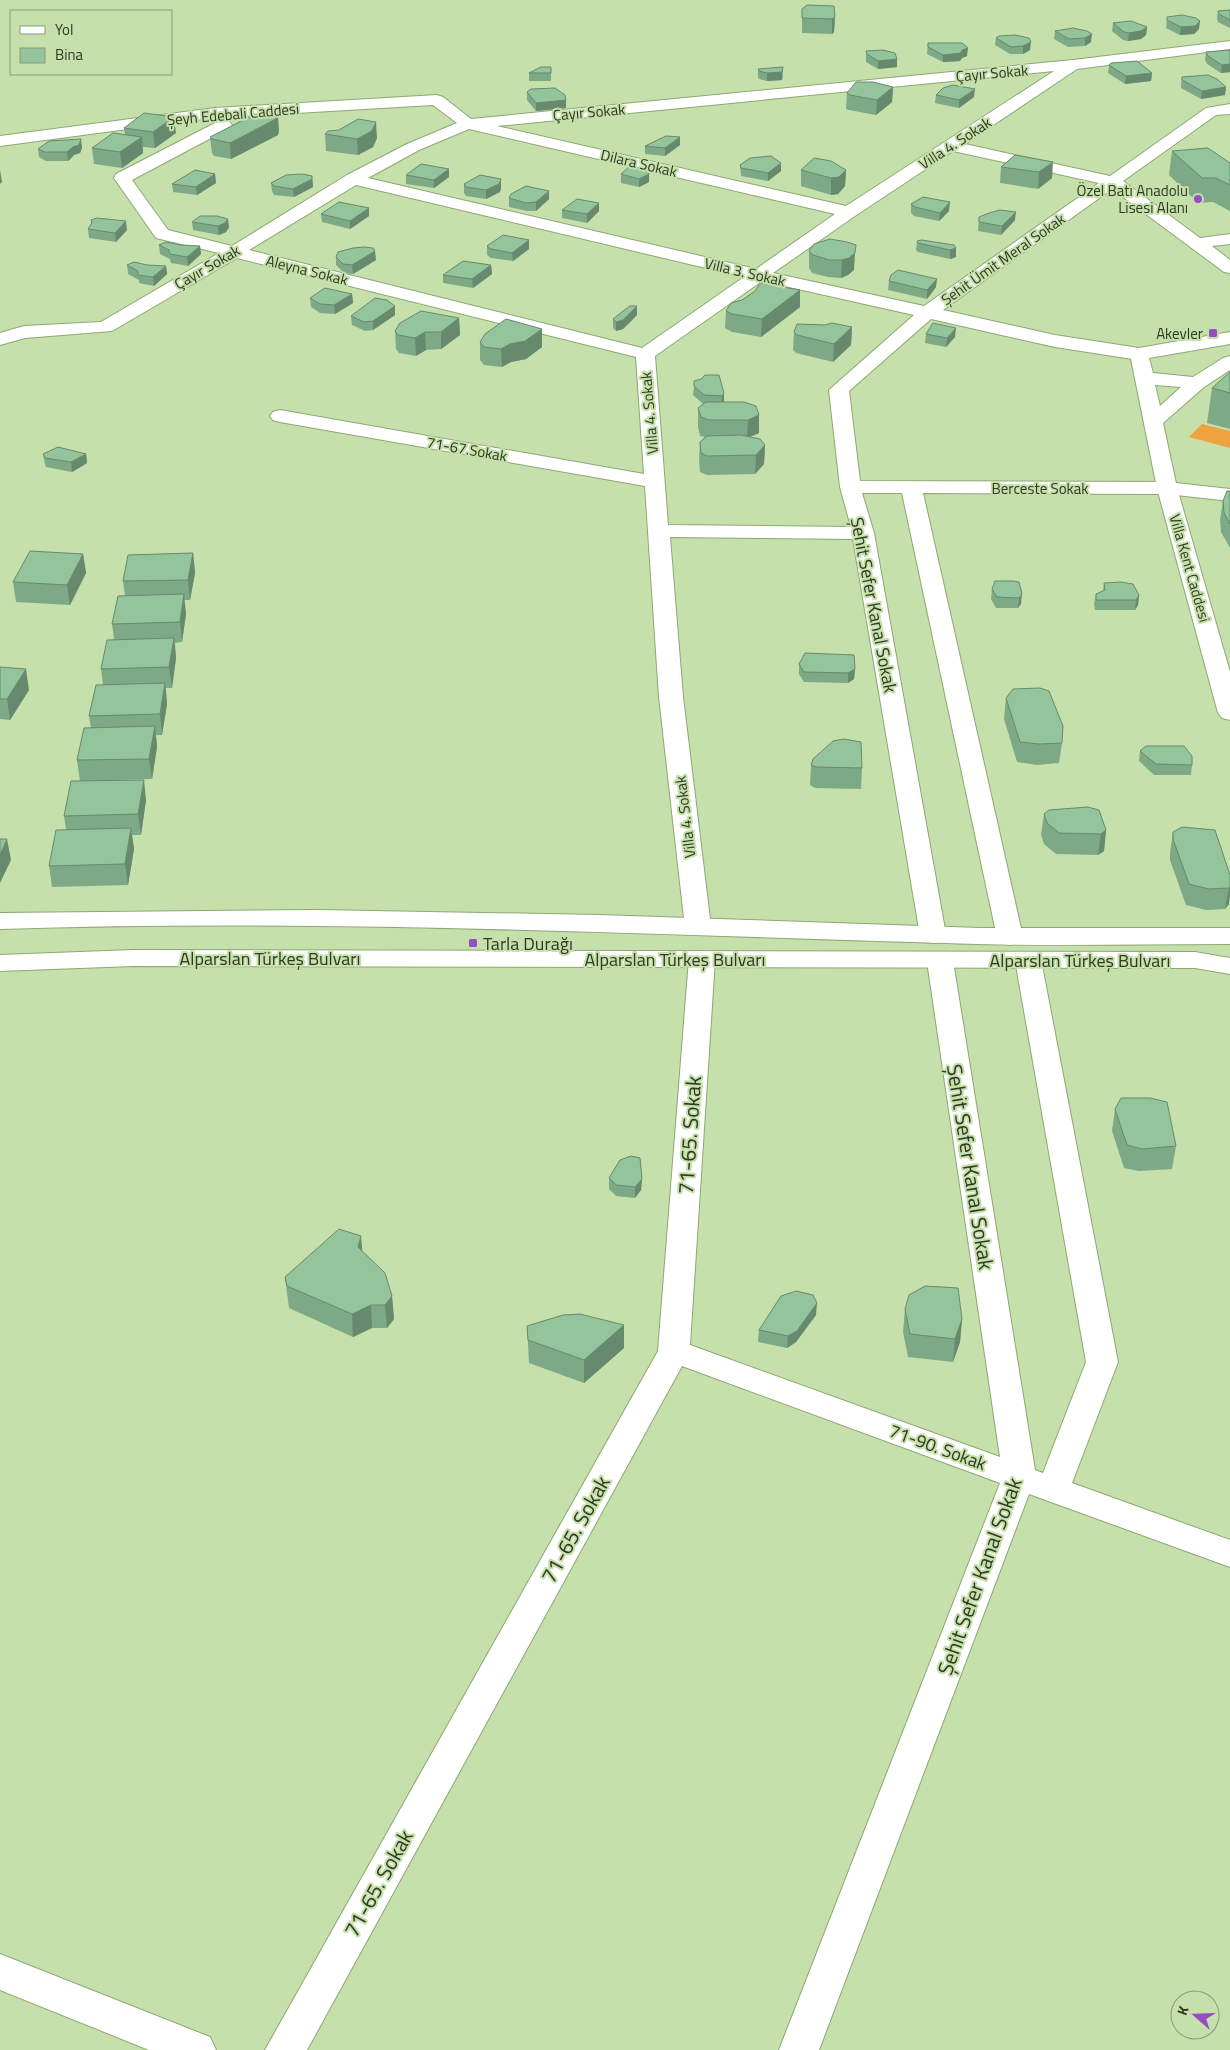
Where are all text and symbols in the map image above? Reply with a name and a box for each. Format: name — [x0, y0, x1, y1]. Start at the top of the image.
legend — [10, 10, 172, 75]
text: Yol — [55, 18, 73, 41]
text: Bina — [55, 43, 84, 66]
street label: Çayır Sokak — [955, 58, 1029, 88]
street label: Şeyh Edebali Caddesi — [166, 97, 300, 131]
street label: Çayır Sokak — [552, 97, 626, 127]
street label: Villa 4. Sokak — [914, 111, 996, 175]
street label: Dilara Sokak — [598, 143, 680, 183]
place label: Özel Batı Anadolu Lisesi Alanı — [1077, 179, 1188, 219]
marker: Özel Batı Anadolu Lisesi Alanı — [1192, 193, 1204, 205]
street label: Şehit Ümit Meral Sokak — [936, 207, 1070, 311]
street label: Çayır Sokak — [170, 239, 244, 295]
street label: Aleyna Sokak — [264, 249, 350, 291]
street label: Villa 3. Sokak — [702, 252, 788, 292]
place label: Akevler — [1156, 322, 1203, 345]
marker: Akevler — [1207, 327, 1219, 339]
street label: Villa 4. Sokak — [634, 371, 664, 455]
street label: 71-67.Sokak — [425, 431, 509, 467]
street label: Berceste Sokak — [992, 477, 1088, 500]
street label: Villa Kent Caddesi — [1164, 511, 1216, 625]
street label: Şehit Sefer Kanal Sokak — [844, 515, 904, 695]
street label: Villa 4. Sokak — [669, 775, 701, 859]
place label: Tarla Durağı — [483, 930, 573, 957]
marker: Tarla Durağı — [467, 937, 479, 949]
street label: Alparslan Türkeş Bulvarı — [180, 945, 360, 972]
street label: Alparslan Türkeş Bulvarı — [585, 946, 765, 973]
street label: Alparslan Türkeş Bulvarı — [990, 947, 1170, 974]
street label: Şehit Sefer Kanal Sokak — [939, 1062, 1003, 1272]
street label: 71-65. Sokak — [669, 1075, 709, 1195]
street label: 71-90. Sokak — [886, 1417, 991, 1477]
street label: 71-65. Sokak — [532, 1469, 618, 1589]
street label: Şehit Sefer Kanal Sokak — [928, 1473, 1030, 1679]
street label: 71-65. Sokak — [335, 1823, 421, 1943]
north arrow — [1170, 1990, 1220, 2040]
text: K — [1171, 2002, 1194, 2018]

